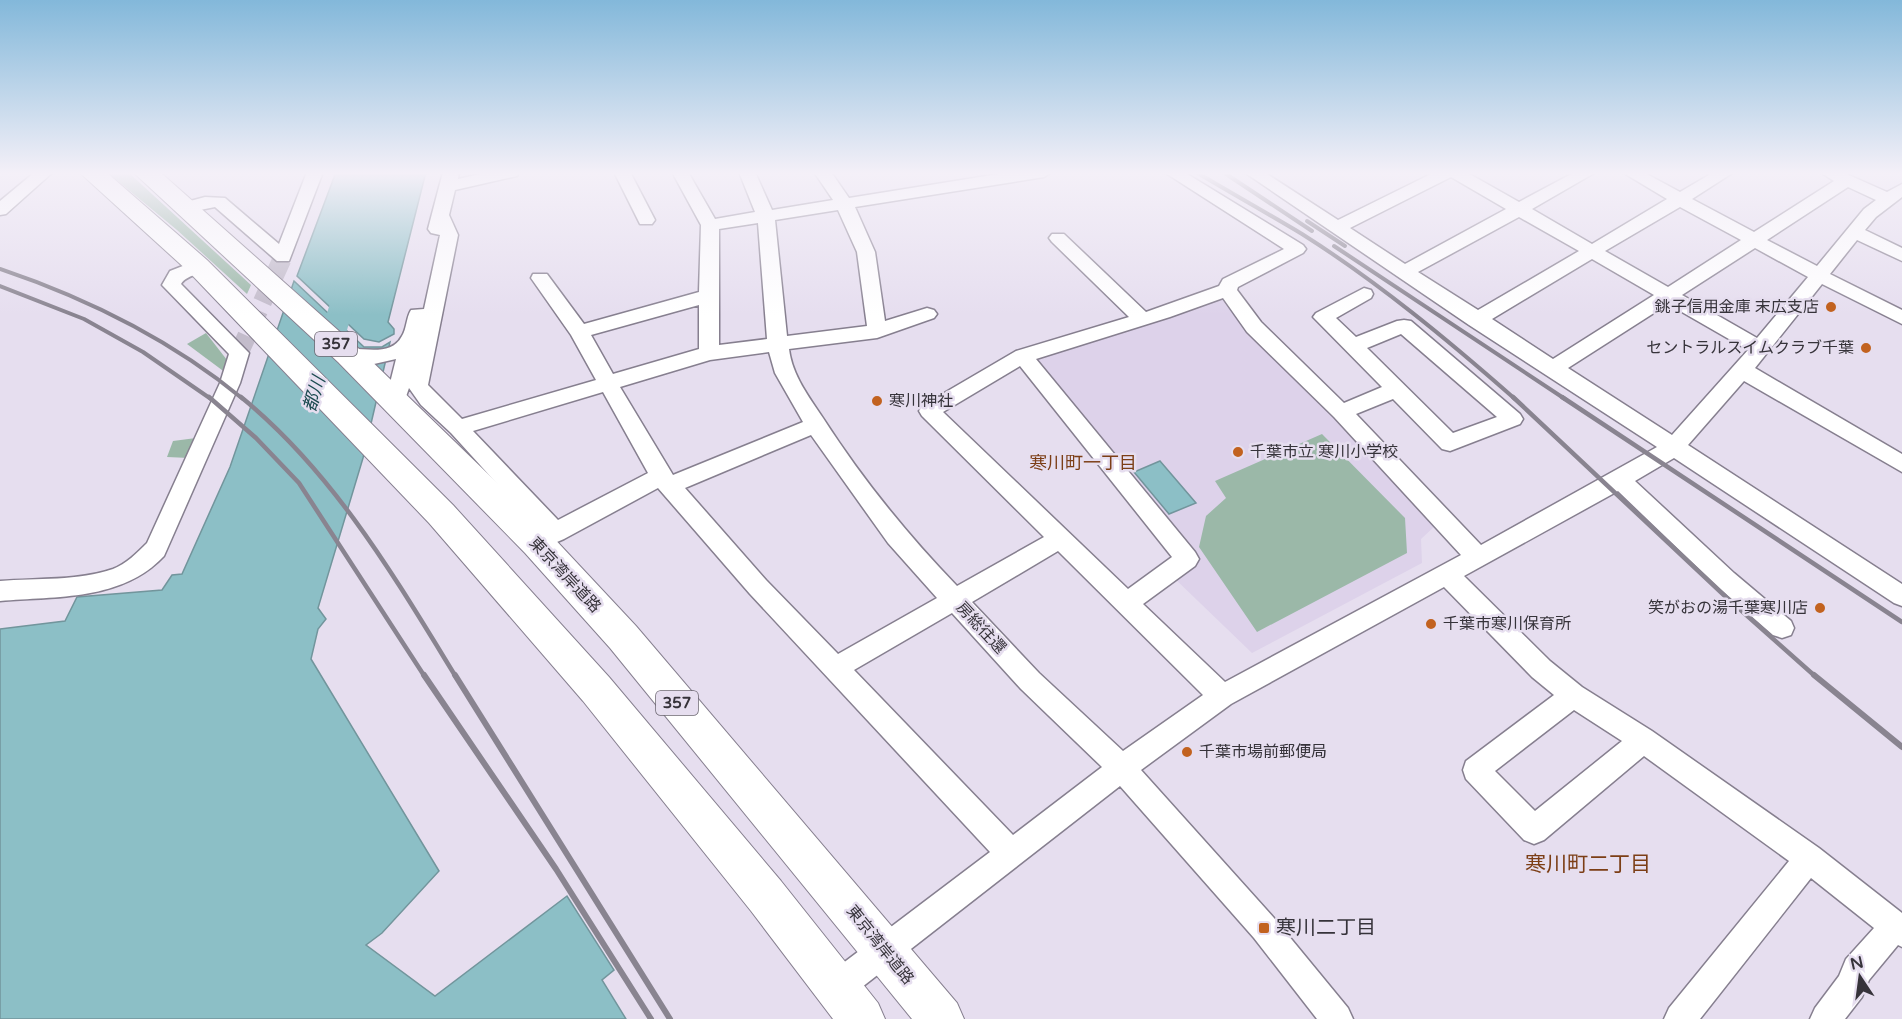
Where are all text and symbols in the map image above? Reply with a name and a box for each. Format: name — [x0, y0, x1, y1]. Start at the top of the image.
place label: 銚子信用金庫 末広支店 — [1655, 297, 1819, 317]
marker: 銚子信用金庫 末広支店 — [1824, 300, 1838, 314]
road number: 357 — [315, 332, 357, 356]
place label: セントラルスイムクラブ千葉 — [1646, 338, 1854, 358]
marker: セントラルスイムクラブ千葉 — [1859, 341, 1873, 355]
water label: 都川 — [298, 372, 330, 414]
place label: 寒川神社 — [889, 391, 953, 411]
marker: 寒川神社 — [870, 394, 884, 408]
place label: 千葉市立 寒川小学校 — [1250, 442, 1398, 462]
marker: 千葉市立 寒川小学校 — [1231, 445, 1245, 459]
district label: 寒川町一丁目 — [1029, 452, 1137, 474]
street label: 東京湾岸道路 — [525, 533, 605, 617]
street label: 房総往還 — [952, 598, 1010, 658]
place label: 笑がおの湯千葉寒川店 — [1648, 598, 1808, 618]
marker: 笑がおの湯千葉寒川店 — [1813, 601, 1827, 615]
place label: 千葉市寒川保育所 — [1443, 614, 1571, 634]
marker: 千葉市寒川保育所 — [1424, 617, 1438, 631]
road number: 357 — [656, 691, 698, 715]
place label: 千葉市場前郵便局 — [1199, 742, 1327, 762]
marker: 千葉市場前郵便局 — [1180, 745, 1194, 759]
district label: 寒川町二丁目 — [1525, 852, 1651, 877]
street label: 東京湾岸道路 — [842, 901, 918, 989]
place label: 寒川二丁目 — [1276, 916, 1376, 940]
marker: 寒川二丁目 — [1257, 921, 1271, 935]
north arrow — [1830, 947, 1890, 1007]
text: N — [1848, 952, 1865, 975]

